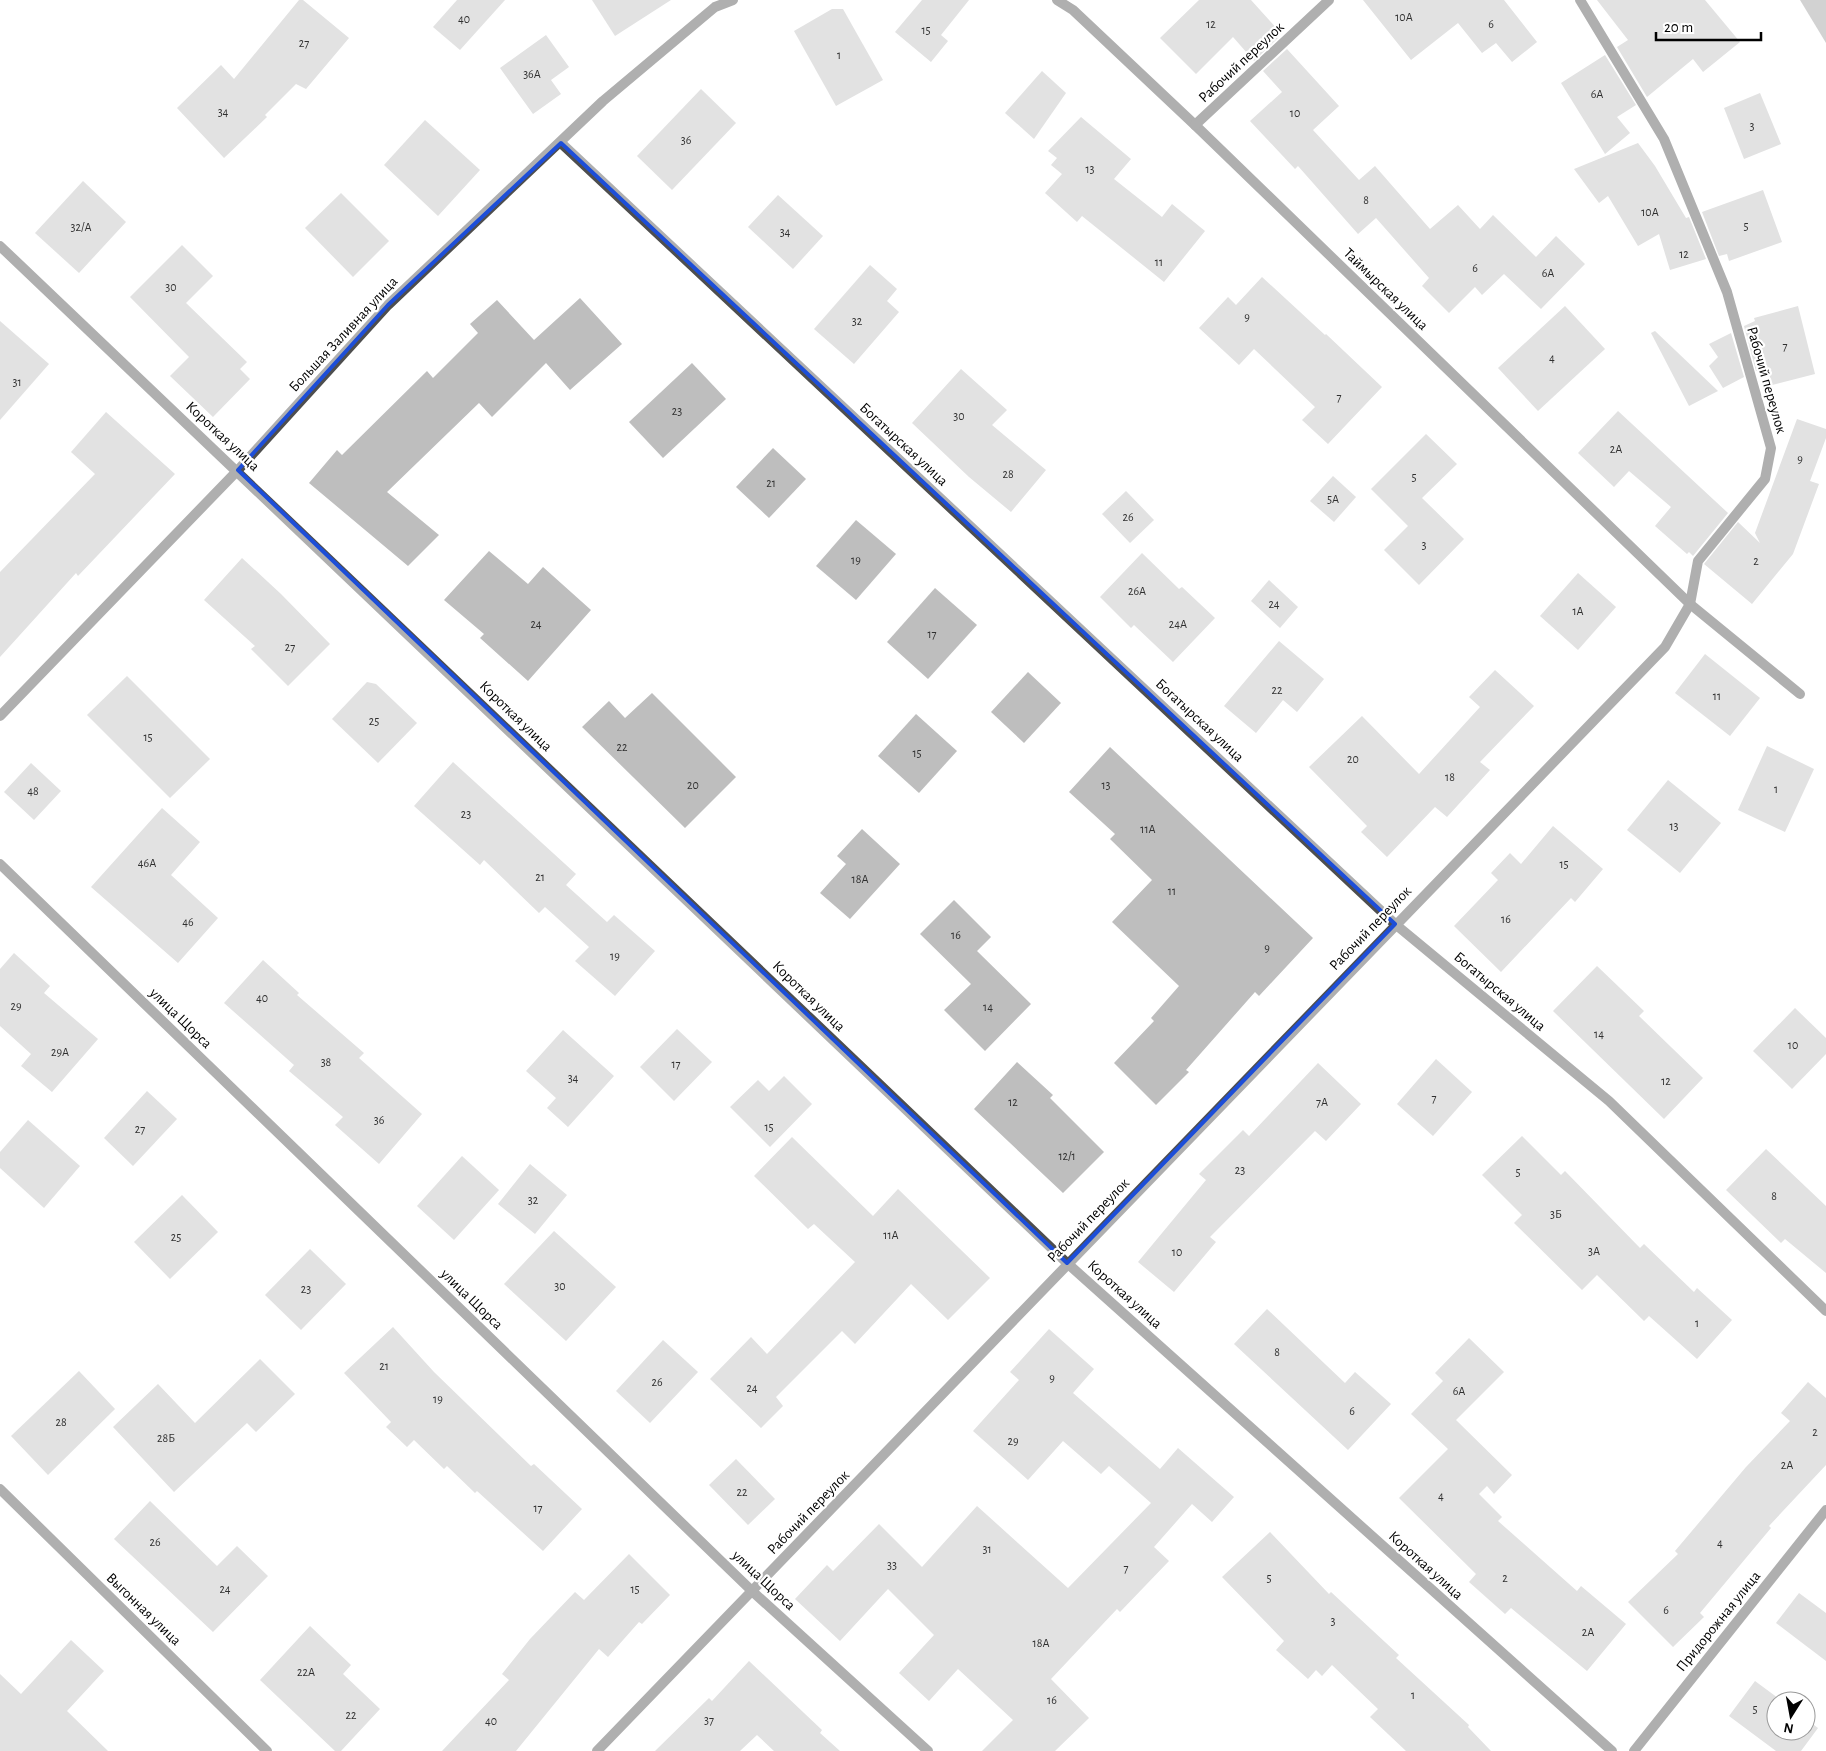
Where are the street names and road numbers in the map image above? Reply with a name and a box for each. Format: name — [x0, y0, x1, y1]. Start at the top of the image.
street label: Рабочий переулок — [1196, 19, 1287, 105]
street label: Таймырская улица — [1341, 245, 1431, 333]
street label: Большая Заливная улица — [286, 274, 401, 395]
street label: Рабочий переулок — [1744, 325, 1789, 435]
street label: Короткая улица — [183, 399, 262, 474]
street label: Богатырская улица — [857, 400, 951, 489]
street label: Богатырская улица — [1153, 676, 1247, 765]
street label: Короткая улица — [477, 678, 555, 755]
street label: Рабочий переулок — [1327, 883, 1414, 973]
street label: Богатырская улица — [1451, 949, 1548, 1034]
street label: Короткая улица — [770, 958, 848, 1035]
street label: улица Щорса — [146, 985, 215, 1052]
street label: Рабочий переулок — [1045, 1175, 1132, 1265]
street label: Короткая улица — [1085, 1257, 1165, 1332]
street label: улица Щорса — [437, 1266, 506, 1333]
street label: Рабочий переулок — [765, 1467, 852, 1557]
street label: Короткая улица — [1386, 1528, 1466, 1603]
street label: улица Щорса — [729, 1547, 798, 1613]
street label: Придорожная улица — [1673, 1568, 1763, 1674]
street label: Выгонная улица — [103, 1570, 184, 1649]

